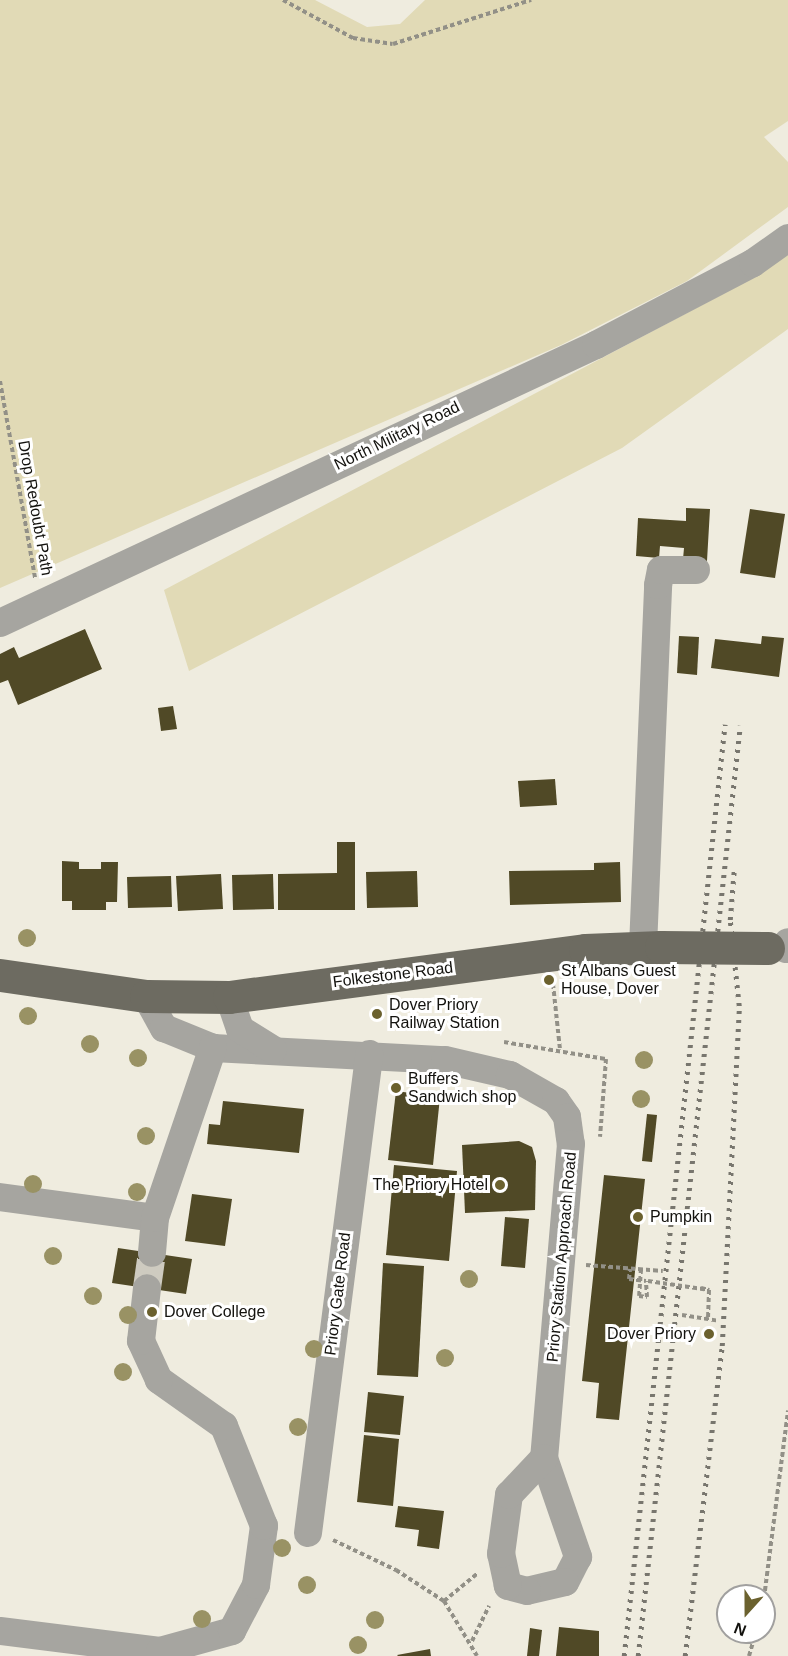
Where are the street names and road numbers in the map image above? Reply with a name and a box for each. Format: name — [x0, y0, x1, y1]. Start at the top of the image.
street label: North Military Road — [331, 397, 463, 475]
street label: Drop Redoubt Path — [14, 439, 56, 577]
street label: Folkestone Road — [332, 958, 454, 992]
street label: Priory Station Approach Road — [543, 1151, 581, 1363]
street label: Priory Gate Road — [321, 1231, 355, 1357]

